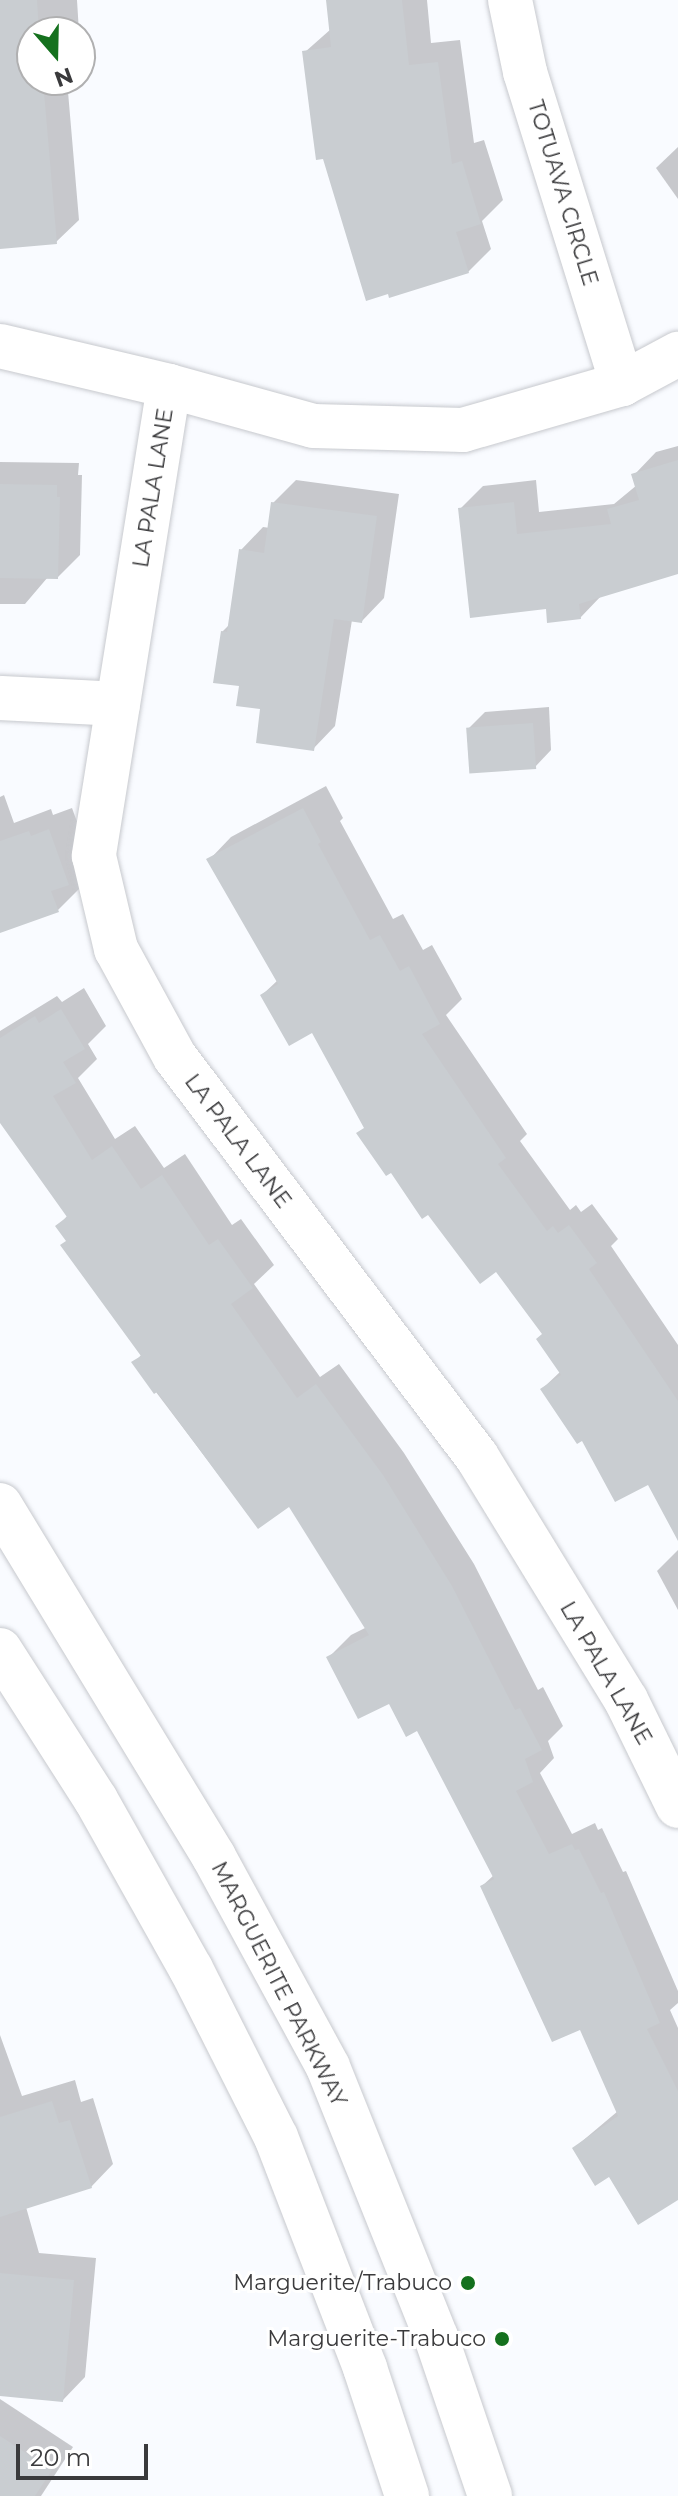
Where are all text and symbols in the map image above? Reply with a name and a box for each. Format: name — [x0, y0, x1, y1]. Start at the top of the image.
north arrow — [16, 16, 96, 96]
text: N — [51, 61, 77, 93]
street label: TOTUAVA CIRCLE — [522, 97, 604, 289]
street label: LA PALA LANE — [127, 406, 179, 570]
street label: LA PALA LANE — [179, 1069, 297, 1213]
street label: LA PALA LANE — [554, 1597, 658, 1749]
street label: MARGUERITE PARKWAY — [206, 1857, 352, 2111]
place label: Marguerite/Trabuco — [233, 2270, 452, 2296]
marker: Marguerite/Trabuco — [459, 2274, 477, 2292]
place label: Marguerite-Trabuco — [267, 2326, 486, 2352]
marker: Marguerite-Trabuco — [493, 2330, 511, 2348]
scale bar — [20, 2428, 152, 2478]
text: 20 m — [30, 2443, 91, 2472]

